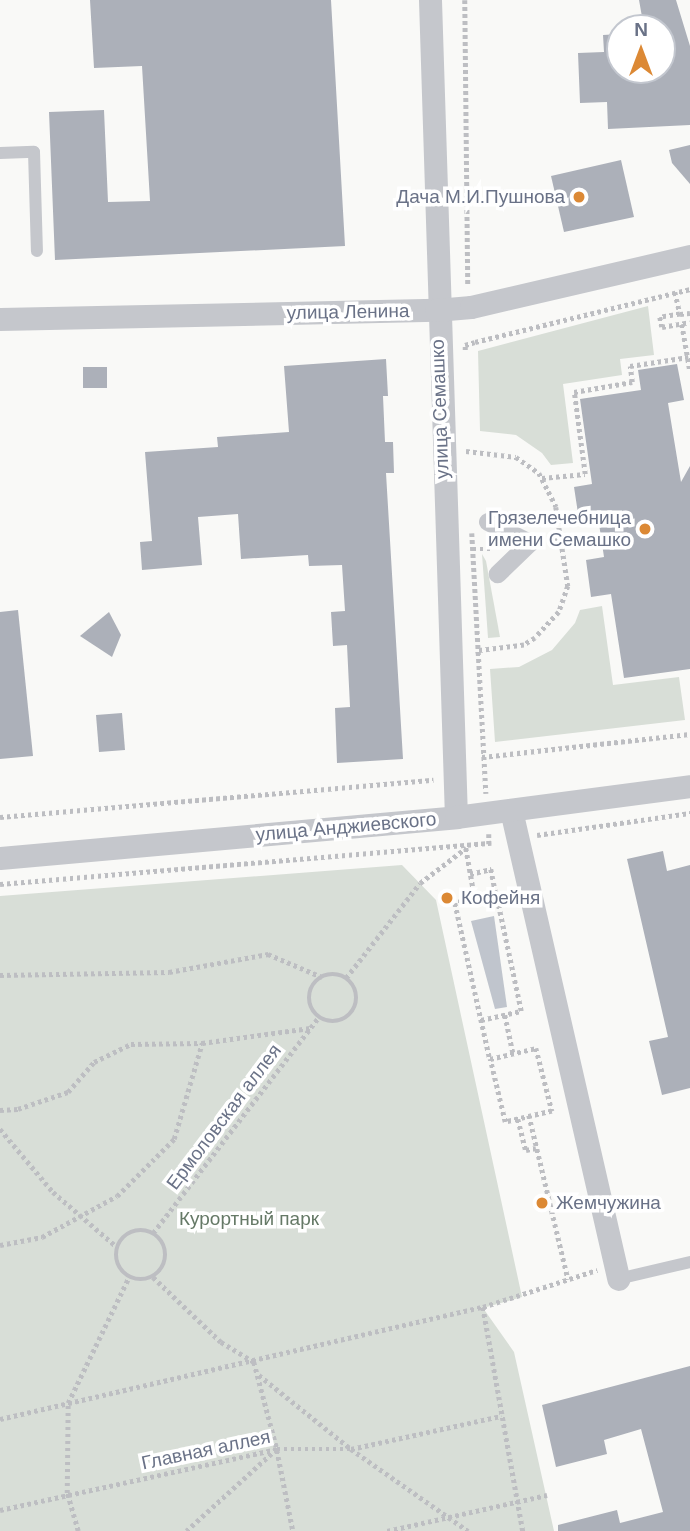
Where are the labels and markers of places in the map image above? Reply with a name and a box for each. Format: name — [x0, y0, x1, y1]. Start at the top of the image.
place label: Дача М.И.Пушнова — [396, 186, 565, 208]
marker: Дача М.И.Пушнова — [571, 189, 587, 205]
place label: Грязелечебница имени Семашко — [488, 507, 631, 551]
marker: Грязелечебница имени Семашко — [637, 521, 653, 537]
place label: Кофейня — [461, 887, 540, 909]
marker: Кофейня — [439, 890, 455, 906]
place label: Жемчужина — [556, 1192, 661, 1214]
marker: Жемчужина — [534, 1195, 550, 1211]

